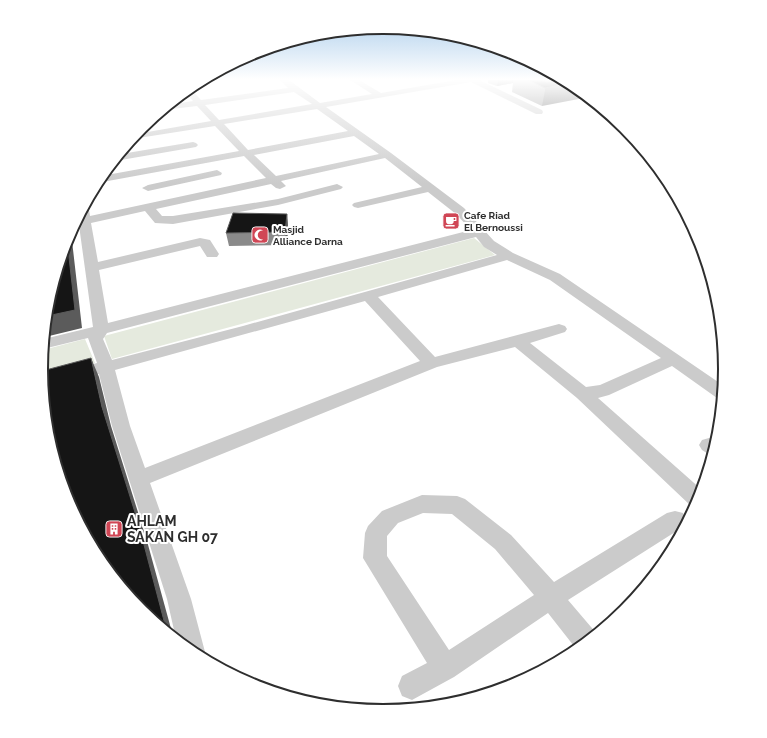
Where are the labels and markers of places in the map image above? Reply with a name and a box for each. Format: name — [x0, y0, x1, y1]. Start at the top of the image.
place label: Cafe Riad El Bernoussi — [464, 210, 523, 233]
cafe icon: Cafe Riad El Bernoussi — [441, 211, 461, 231]
place label: Masjid Alliance Darna — [273, 224, 343, 247]
mosque icon: Masjid Alliance Darna — [250, 225, 270, 245]
place label: AHLAM SAKAN GH 07 — [127, 513, 218, 545]
building icon: AHLAM SAKAN GH 07 — [104, 519, 124, 539]

